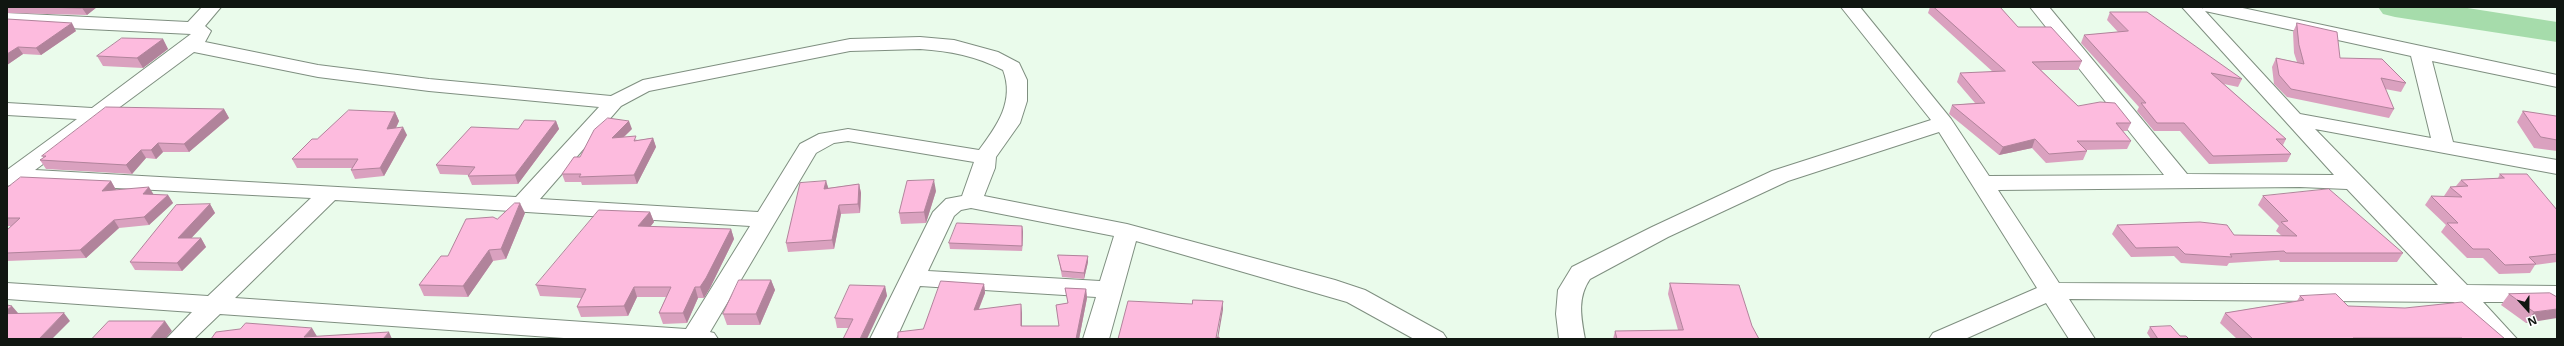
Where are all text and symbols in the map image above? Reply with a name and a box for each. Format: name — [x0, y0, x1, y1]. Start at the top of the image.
north arrow — [2508, 290, 2548, 330]
text: N — [2526, 313, 2539, 330]

